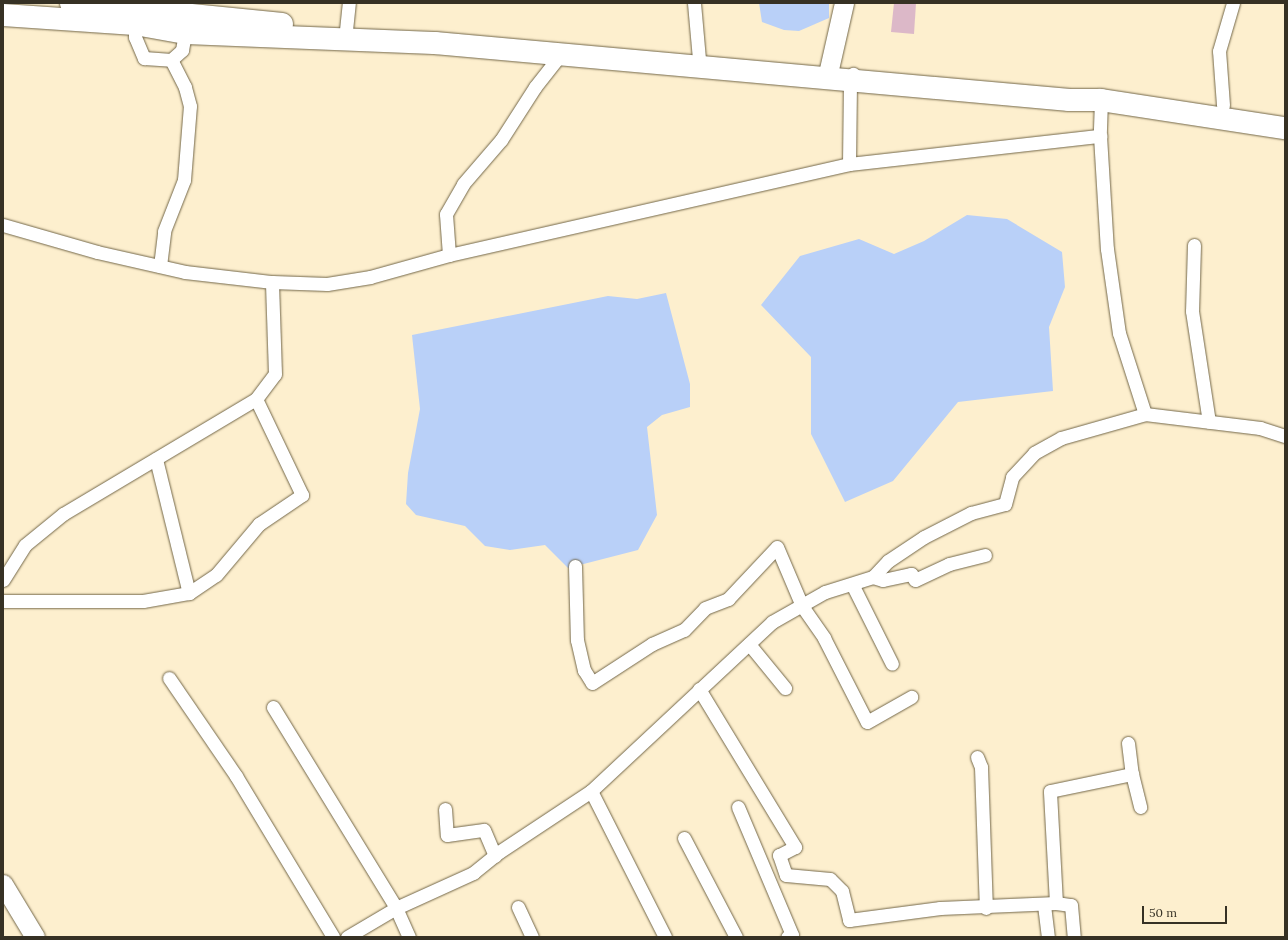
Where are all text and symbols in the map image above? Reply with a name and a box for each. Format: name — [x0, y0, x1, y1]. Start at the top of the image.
scale bar — [1144, 898, 1229, 924]
text: 50 m — [1149, 905, 1177, 920]

